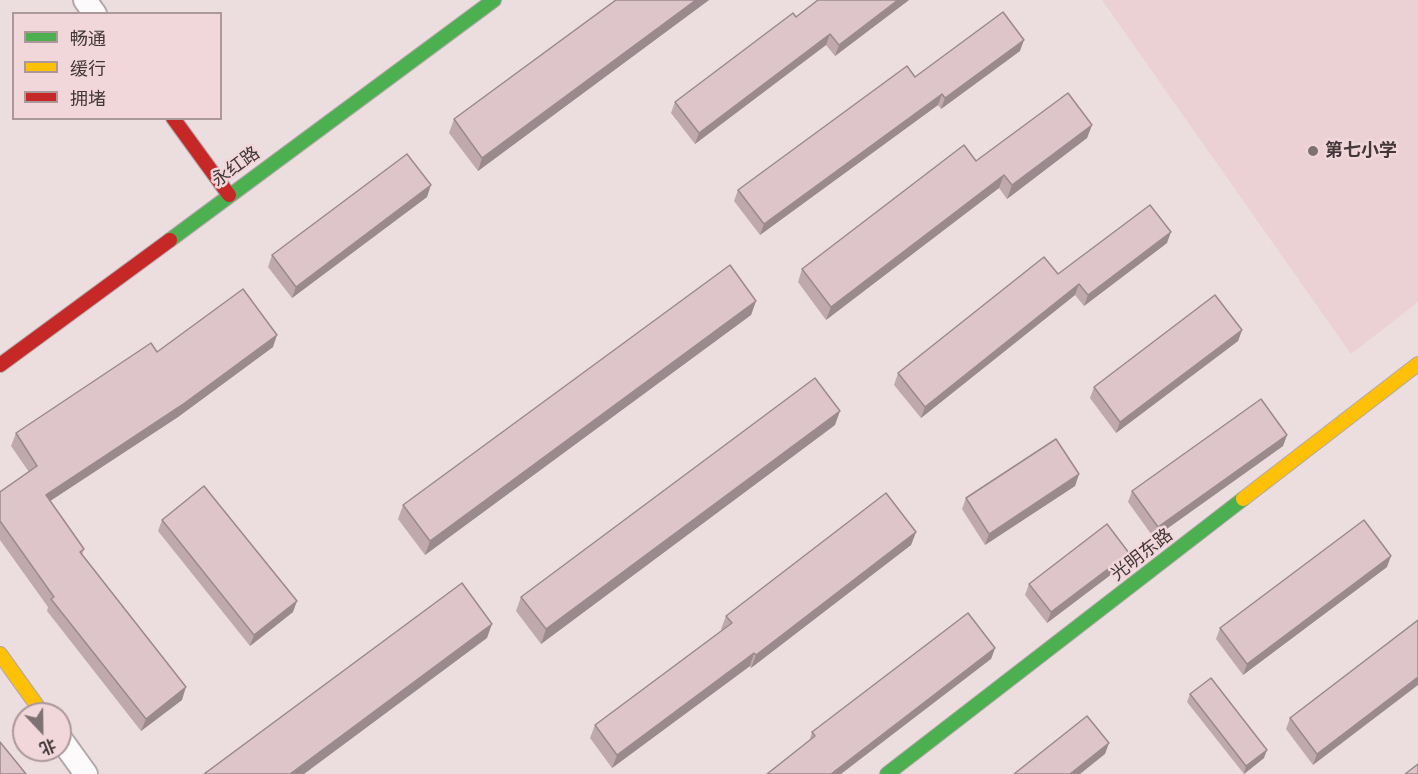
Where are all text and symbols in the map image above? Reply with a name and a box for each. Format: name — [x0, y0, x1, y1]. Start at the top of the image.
legend — [12, 12, 222, 120]
text: 畅通 — [70, 27, 106, 50]
text: 缓行 — [70, 57, 106, 80]
text: 拥堵 — [70, 87, 106, 110]
place label: 第七小学 — [1325, 140, 1397, 162]
street label: 永红路 — [208, 142, 264, 192]
marker: 第七小学 — [1306, 144, 1320, 158]
street label: 光明东路 — [1107, 524, 1177, 586]
north arrow — [12, 702, 72, 762]
text: 北 — [37, 735, 59, 759]

